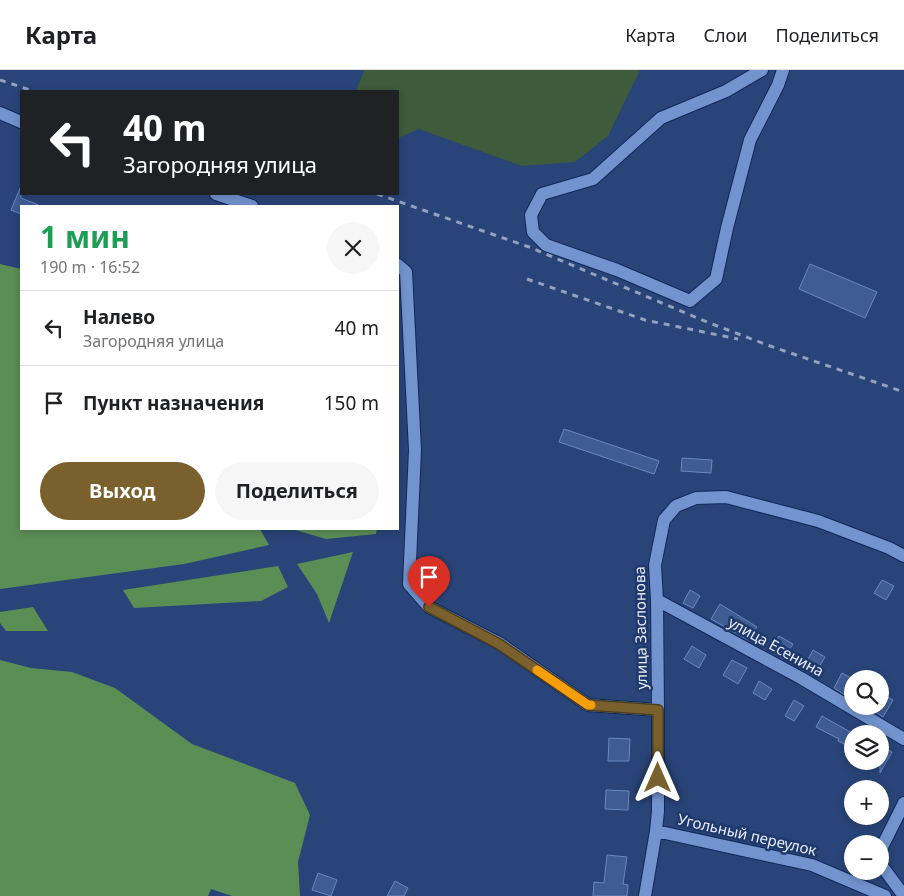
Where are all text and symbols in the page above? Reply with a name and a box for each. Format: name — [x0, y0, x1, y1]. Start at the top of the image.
text: Карта — [25, 18, 97, 51]
text: Карта — [625, 23, 675, 47]
text: Слои — [703, 23, 747, 47]
text: Поделиться — [775, 23, 879, 47]
text: 40 m — [123, 104, 206, 151]
icon: left — [40, 110, 105, 175]
text: Загородняя улица — [123, 149, 317, 179]
text: 1 мин — [40, 216, 130, 257]
button: close — [327, 222, 379, 274]
text: 190 m · 16:52 — [40, 256, 140, 278]
text: Налево — [83, 304, 155, 330]
icon: left — [40, 314, 68, 342]
text: 40 m — [335, 315, 379, 341]
text: Загородняя улица — [83, 330, 224, 352]
icon: arrive — [40, 389, 68, 417]
text: Пункт назначения — [83, 390, 264, 416]
text: 150 m — [324, 390, 379, 416]
button: Выход — [40, 462, 205, 520]
button: Поделиться — [215, 462, 379, 520]
pin — [408, 556, 450, 607]
icon: arrive — [415, 563, 443, 591]
street label: улица Заслонова — [629, 566, 651, 690]
street label: улица Есенина — [725, 612, 828, 681]
map controls — [844, 670, 889, 880]
button: search — [844, 670, 889, 715]
button: layers — [844, 725, 889, 770]
position arrow — [631, 751, 683, 803]
button: + — [844, 780, 889, 825]
street label: Угольный переулок — [676, 808, 819, 860]
button: − — [844, 835, 889, 880]

